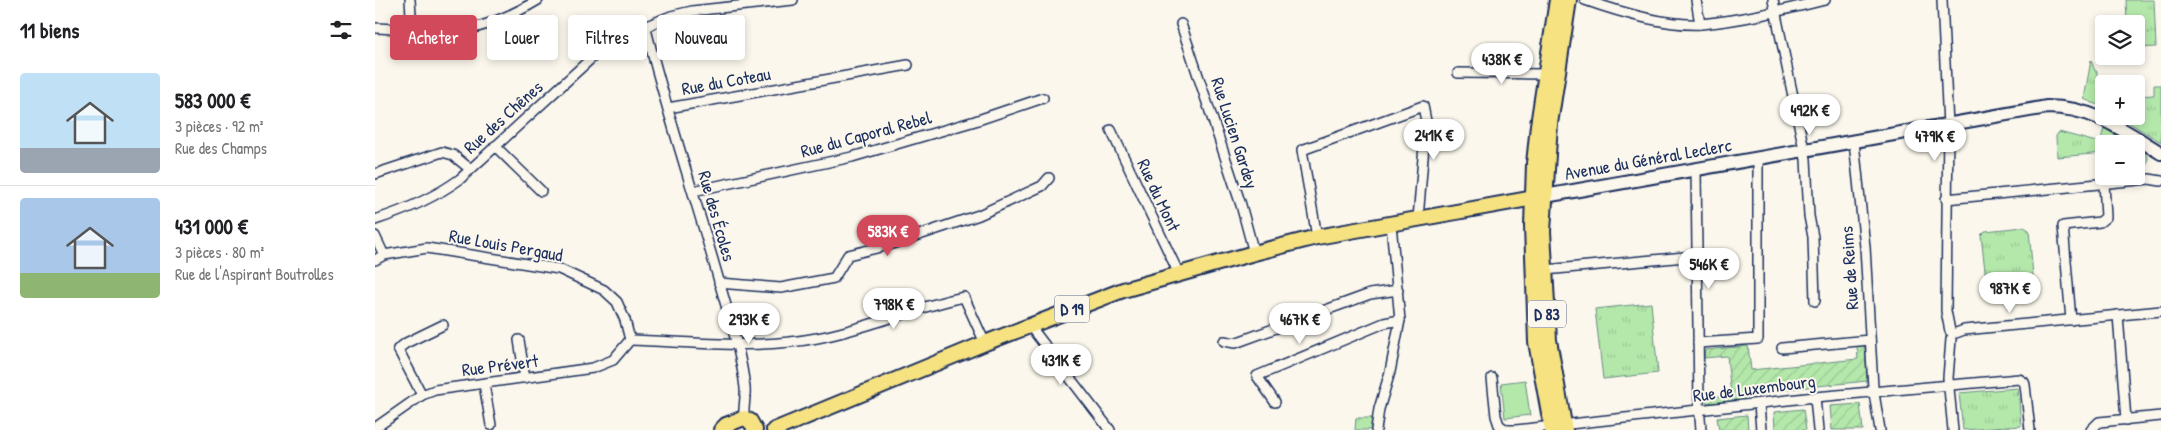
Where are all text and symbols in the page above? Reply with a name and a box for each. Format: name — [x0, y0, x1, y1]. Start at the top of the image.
chip: Acheter — [390, 15, 477, 60]
chip: Louer — [487, 15, 558, 60]
chip: Filtres — [568, 15, 647, 60]
chip: Nouveau — [657, 15, 745, 60]
map controls — [2095, 15, 2145, 185]
button: layers — [2095, 15, 2145, 65]
text: 11 biens — [20, 16, 79, 45]
icon: filters — [327, 16, 355, 44]
pin: 438K € — [1461, 42, 1543, 85]
text: 438K € — [1482, 48, 1522, 70]
street label: Rue du Coteau — [680, 61, 772, 101]
street label: Rue Lucien Gardey — [1205, 74, 1265, 192]
street label: Rue des Chênes — [458, 75, 548, 159]
button: + — [2095, 75, 2145, 125]
text: 583 000 € — [175, 86, 250, 115]
icon: home — [60, 93, 120, 153]
pin: 492K € — [1769, 94, 1851, 136]
text: 492K € — [1790, 99, 1830, 121]
street label: Rue du Caporal Rebel — [798, 104, 934, 163]
text: 3 pièces · 92 m² — [175, 115, 264, 137]
pin: 241K € — [1393, 119, 1475, 161]
pin: 479K € — [1894, 120, 1976, 162]
text: 241K € — [1414, 124, 1454, 146]
text: 479K € — [1915, 125, 1955, 147]
street label: Avenue du Général Leclerc — [1563, 132, 1733, 186]
button: − — [2095, 135, 2145, 185]
text: Rue des Champs — [175, 137, 267, 159]
street label: Rue du Mont — [1131, 155, 1187, 236]
street label: Rue des Écoles — [692, 168, 742, 264]
text: 431 000 € — [175, 212, 248, 241]
pin: 583K € — [847, 214, 929, 257]
icon: home — [60, 218, 120, 278]
text: 583K € — [868, 220, 908, 242]
street label: Rue Louis Pergaud — [447, 223, 565, 267]
street label: Rue de Reims — [1834, 225, 1864, 311]
text: 3 pièces · 80 m² — [175, 241, 264, 263]
pin: 546K € — [1668, 248, 1750, 290]
text: 546K € — [1690, 253, 1728, 275]
text: Rue de l'Aspirant Boutrolles — [175, 263, 334, 285]
pin: 987K € — [1969, 272, 2051, 314]
text: 987K € — [1990, 277, 2030, 299]
pin: 798K € — [853, 288, 935, 330]
text: 798K € — [874, 293, 914, 315]
road number: D 19 — [1055, 296, 1089, 322]
road number: D 83 — [1528, 300, 1566, 328]
pin: 293K € — [708, 302, 790, 345]
pin: 467K € — [1259, 302, 1341, 345]
text: 293K € — [729, 308, 769, 330]
text: 467K € — [1280, 308, 1320, 330]
pin: 431K € — [1020, 344, 1102, 386]
street label: Rue Prévert — [460, 348, 540, 382]
text: 431K € — [1042, 349, 1080, 371]
street label: Rue de Luxembourg — [1691, 368, 1817, 408]

